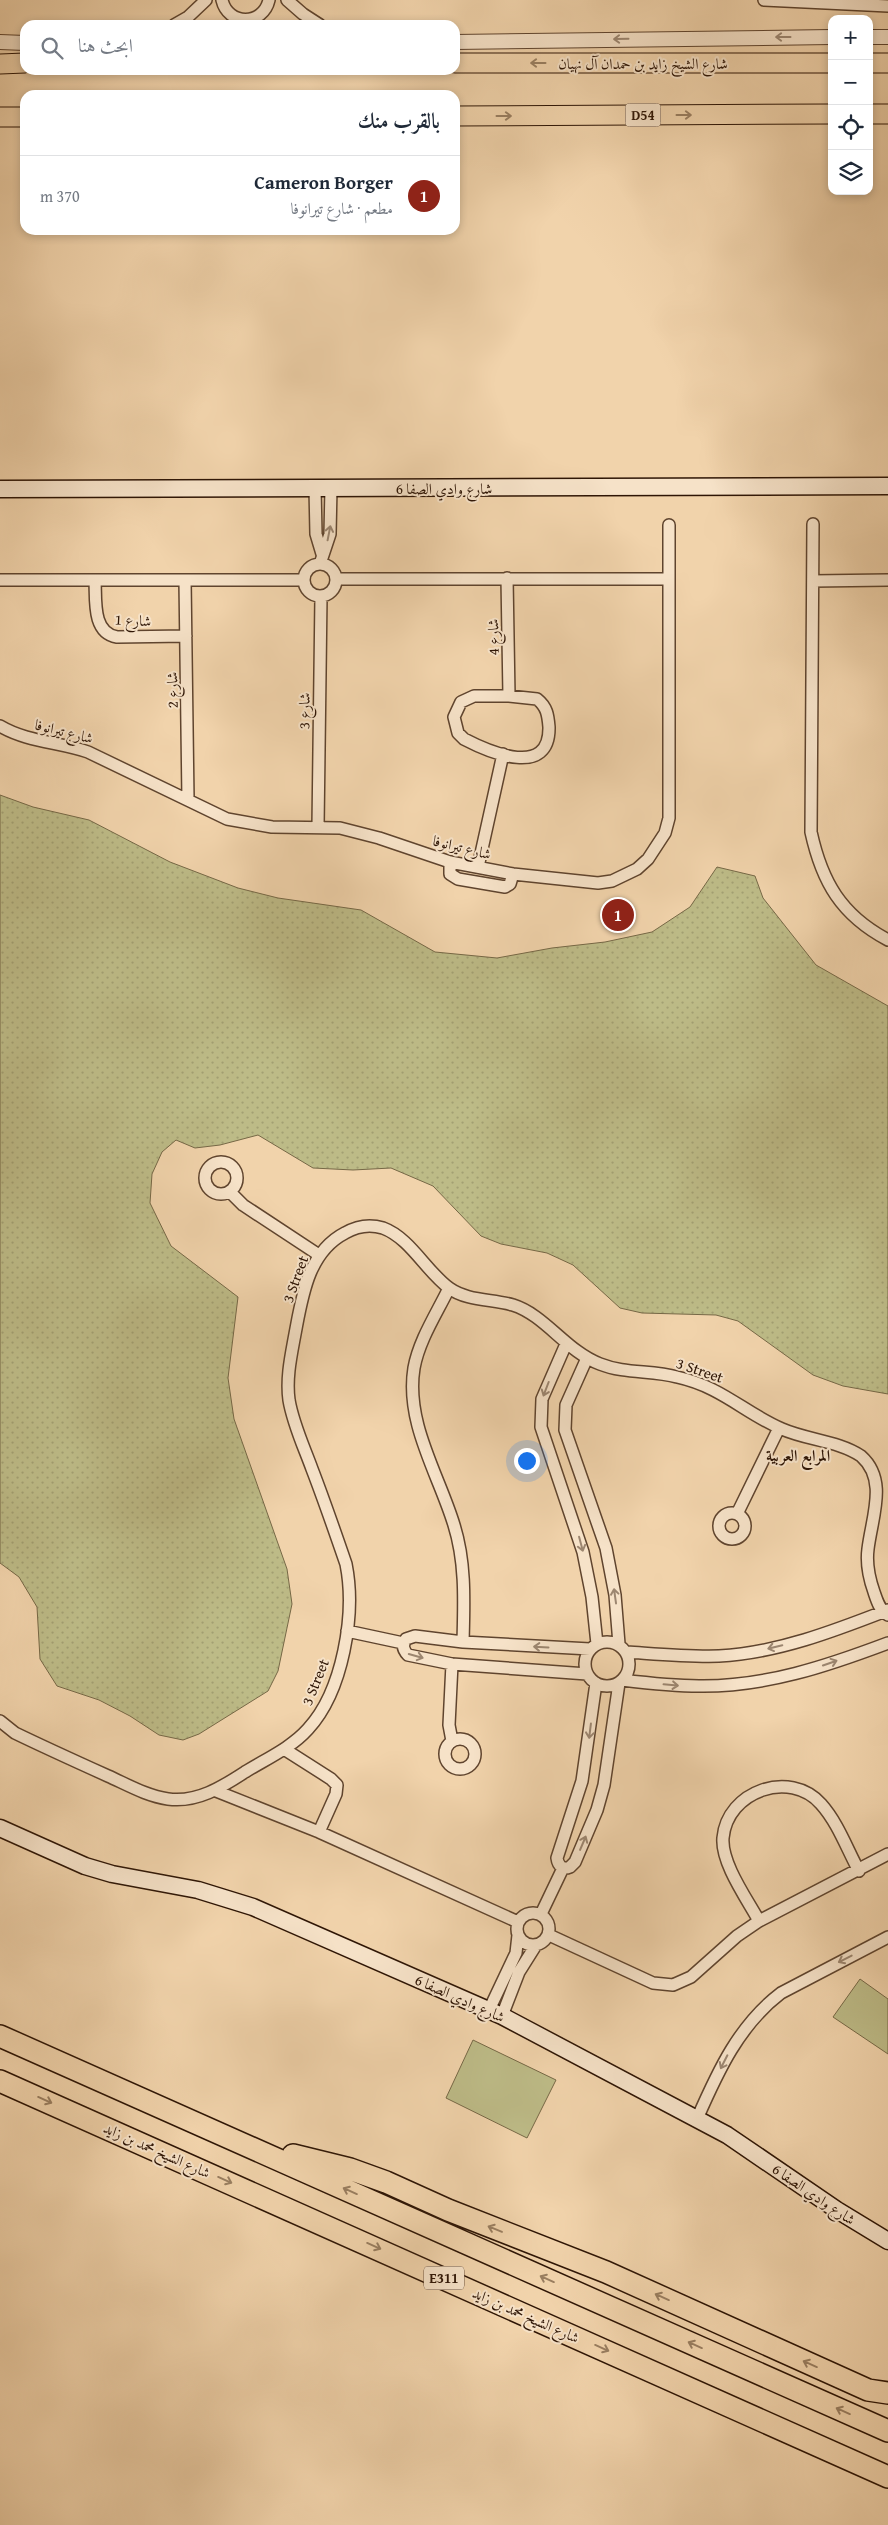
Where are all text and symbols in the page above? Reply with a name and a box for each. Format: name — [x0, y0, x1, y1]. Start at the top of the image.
map controls — [828, 15, 873, 195]
button: + — [828, 15, 873, 60]
search box — [20, 20, 460, 75]
text: ابحث هنا — [78, 31, 133, 59]
one-way arrow — [775, 32, 792, 42]
icon: search — [38, 34, 66, 62]
one-way arrow — [613, 34, 629, 44]
street label: شارع الشيخ زايد بن حمدان آل نهيان — [558, 53, 728, 78]
one-way arrow — [530, 58, 546, 68]
button: − — [828, 60, 873, 105]
road number: D54 — [626, 104, 660, 126]
text: بالقرب منك — [358, 105, 440, 136]
button: locate — [828, 105, 873, 150]
one-way arrow — [675, 110, 691, 120]
one-way arrow — [495, 111, 511, 121]
button: layers — [828, 150, 873, 195]
text: Cameron Borger — [254, 168, 393, 196]
text: 370 m — [40, 184, 80, 208]
text: 1 — [420, 184, 428, 208]
text: مطعم · شارع تيرانوفا — [291, 196, 393, 220]
street label: شارع وادي الصفا 6 — [396, 478, 492, 502]
one-way arrow — [325, 525, 334, 541]
street label: شارع 1 — [114, 609, 152, 634]
street label: شارع 4 — [482, 618, 507, 655]
street label: شارع 2 — [161, 671, 186, 708]
street label: شارع 3 — [293, 693, 318, 730]
street label: شارع تيرانوفا — [32, 714, 95, 751]
street label: شارع تيرانوفا — [430, 830, 493, 867]
pin: 1 — [602, 896, 634, 934]
street label: 3 Street — [277, 1252, 313, 1305]
street label: 3 Street — [674, 1352, 727, 1388]
one-way arrow — [541, 1381, 551, 1396]
district label: المرابع العربية — [766, 1443, 830, 1471]
your location — [514, 1448, 540, 1474]
one-way arrow — [577, 1535, 586, 1551]
one-way arrow — [610, 1588, 620, 1604]
one-way arrow — [533, 1642, 549, 1651]
one-way arrow — [768, 1643, 784, 1652]
one-way arrow — [407, 1652, 423, 1662]
street label: 3 Street — [296, 1655, 334, 1708]
one-way arrow — [822, 1658, 838, 1668]
one-way arrow — [662, 1680, 678, 1690]
one-way arrow — [585, 1723, 595, 1739]
one-way arrow — [579, 1836, 589, 1851]
one-way arrow — [837, 1954, 852, 1964]
street label: شارع وادي الصفا 6 — [410, 1969, 508, 2030]
one-way arrow — [719, 2054, 728, 2069]
one-way arrow — [37, 2096, 52, 2106]
street label: شارع الشيخ محمد بن زايد — [99, 2117, 214, 2187]
street label: شارع وادي الصفا 6 — [766, 2158, 860, 2232]
one-way arrow — [217, 2176, 232, 2186]
one-way arrow — [343, 2186, 358, 2196]
one-way arrow — [488, 2224, 504, 2233]
one-way arrow — [366, 2242, 381, 2252]
road number: E311 — [424, 2266, 464, 2290]
one-way arrow — [540, 2273, 555, 2283]
street label: شارع الشيخ محمد بن زايد — [468, 2282, 583, 2352]
one-way arrow — [655, 2292, 670, 2302]
one-way arrow — [688, 2340, 703, 2349]
one-way arrow — [594, 2344, 609, 2354]
one-way arrow — [803, 2358, 818, 2368]
one-way arrow — [836, 2406, 851, 2416]

